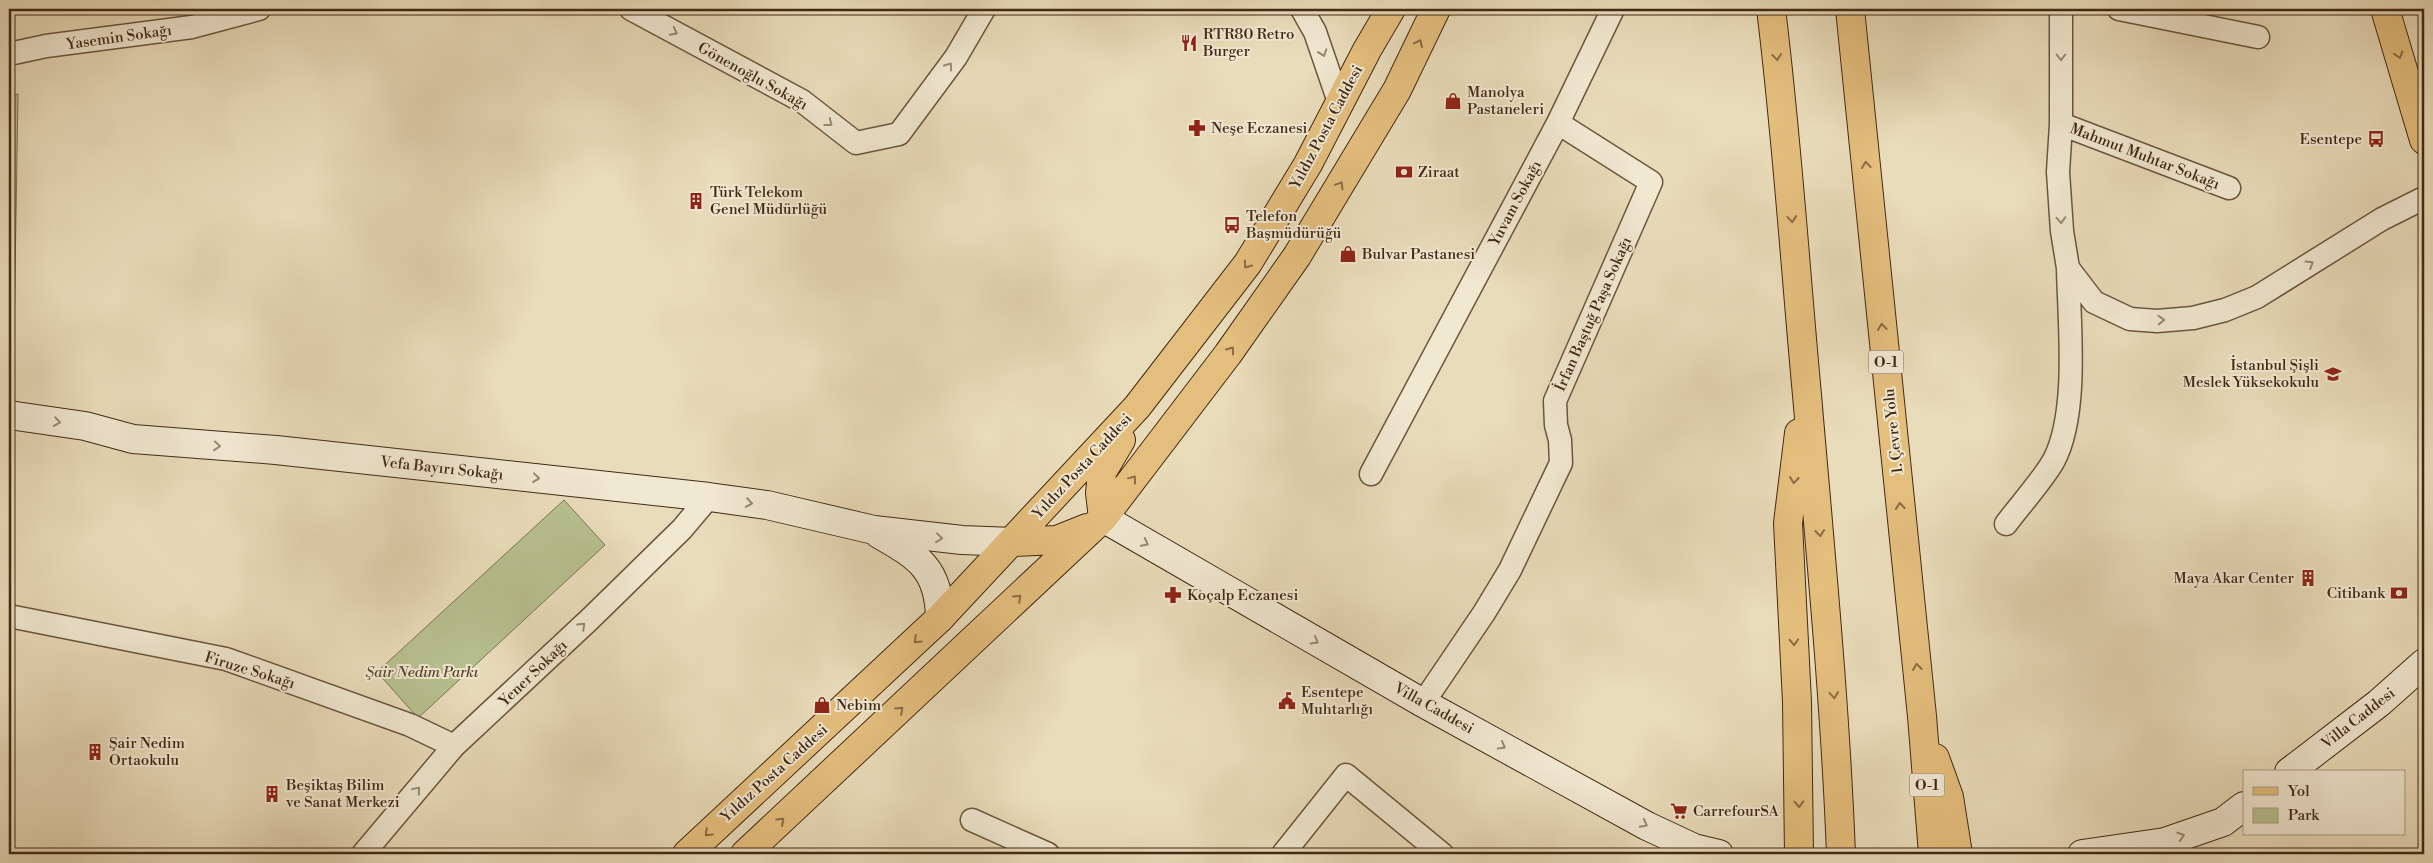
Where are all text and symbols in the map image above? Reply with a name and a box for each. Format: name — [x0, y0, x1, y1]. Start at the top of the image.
street label: Yasemin Sokağı — [64, 21, 173, 54]
place label: RTR80 Retro Burger — [1202, 25, 1294, 61]
one-way arrow — [669, 26, 678, 36]
restaurant icon: RTR80 Retro Burger — [1179, 33, 1199, 53]
street label: Gönenoğlu Sokağı — [694, 38, 811, 115]
one-way arrow — [1413, 40, 1423, 49]
one-way arrow — [1317, 48, 1327, 57]
one-way arrow — [2393, 51, 2403, 59]
one-way arrow — [1771, 53, 1782, 61]
one-way arrow — [2056, 54, 2066, 62]
street label: Yıldız Posta Caddesi — [1285, 62, 1367, 193]
one-way arrow — [944, 63, 952, 72]
place label: Manolya Pastaneleri — [1467, 83, 1544, 119]
shop icon: Manolya Pastaneleri — [1443, 91, 1463, 111]
one-way arrow — [823, 117, 832, 125]
pharmacy icon: Neşe Eczanesi — [1187, 118, 1207, 138]
place label: Neşe Eczanesi — [1211, 119, 1308, 138]
street label: Mahmut Muhtar Sokağı — [2067, 119, 2222, 194]
bus stop icon: Esentepe — [2366, 129, 2386, 149]
place label: Esentepe — [2300, 130, 2362, 149]
street label: Yuvam Sokağı — [1484, 157, 1546, 250]
one-way arrow — [1861, 161, 1872, 169]
bank icon: Ziraat — [1394, 162, 1414, 182]
place label: Ziraat — [1418, 163, 1460, 182]
one-way arrow — [1334, 182, 1344, 191]
place label: Türk Telekom Genel Müdürlüğü — [710, 183, 828, 219]
building icon: Türk Telekom Genel Müdürlüğü — [686, 191, 706, 211]
place label: Telefon Başmüdürüğü — [1245, 207, 1342, 243]
bus stop icon: Telefon Başmüdürüğü — [1222, 215, 1242, 235]
one-way arrow — [1786, 215, 1797, 223]
one-way arrow — [2055, 216, 2066, 224]
street label: İrfan Baştuğ Paşa Sokağı — [1550, 234, 1636, 394]
shop icon: Bulvar Pastanesi — [1338, 244, 1358, 264]
place label: Bulvar Pastanesi — [1361, 245, 1475, 264]
one-way arrow — [1244, 259, 1253, 268]
one-way arrow — [2305, 260, 2314, 270]
one-way arrow — [2158, 315, 2165, 325]
one-way arrow — [1877, 322, 1888, 330]
one-way arrow — [1225, 346, 1234, 356]
road number: O-1 — [1868, 351, 1904, 374]
place label: İstanbul Şişli Meslek Yüksekokulu — [2183, 355, 2319, 392]
school or university icon: İstanbul Şişli Meslek Yüksekokulu — [2323, 364, 2343, 384]
street label: 1. Çevre Yolu — [1880, 387, 1907, 475]
street label: Yıldız Posta Caddesi — [1028, 410, 1136, 524]
one-way arrow — [53, 416, 61, 427]
one-way arrow — [214, 440, 222, 451]
street label: Vefa Bayırı Sokağı — [379, 452, 504, 484]
one-way arrow — [532, 472, 540, 483]
one-way arrow — [1789, 475, 1799, 484]
one-way arrow — [1127, 476, 1135, 485]
one-way arrow — [745, 497, 754, 507]
one-way arrow — [1895, 501, 1906, 509]
one-way arrow — [1815, 529, 1826, 537]
one-way arrow — [936, 532, 944, 543]
one-way arrow — [1140, 537, 1149, 547]
building icon: Maya Akar Center — [2298, 568, 2318, 588]
place label: Maya Akar Center — [2174, 569, 2295, 588]
bank icon: Citibank — [2389, 583, 2409, 603]
place label: Citibank — [2327, 584, 2386, 603]
pharmacy icon: Koçalp Eczanesi — [1163, 585, 1183, 605]
place label: Koçalp Eczanesi — [1187, 586, 1298, 605]
one-way arrow — [1012, 595, 1021, 604]
one-way arrow — [576, 623, 585, 632]
one-way arrow — [914, 634, 923, 643]
one-way arrow — [1309, 634, 1318, 644]
street label: Yener Sokağı — [494, 636, 572, 711]
one-way arrow — [1789, 638, 1800, 646]
street label: Firuze Sokağı — [202, 648, 297, 693]
park label: Şair Nedim Parkı — [365, 663, 479, 682]
one-way arrow — [1912, 663, 1923, 671]
street label: Villa Caddesi — [1390, 678, 1477, 738]
place label: Esentepe Muhtarlığı — [1301, 683, 1373, 719]
street label: Villa Caddesi — [2317, 684, 2399, 754]
public building icon: Esentepe Muhtarlığı — [1277, 691, 1297, 711]
one-way arrow — [1828, 691, 1839, 699]
shop icon: Nebim — [812, 695, 832, 715]
place label: Nebim — [836, 696, 881, 715]
one-way arrow — [894, 707, 903, 716]
street label: Yıldız Posta Caddesi — [716, 720, 832, 827]
place label: Şair Nedim Ortaokulu — [109, 734, 185, 770]
one-way arrow — [1497, 740, 1506, 750]
building icon: Şair Nedim Ortaokulu — [85, 742, 105, 762]
legend — [2243, 770, 2406, 836]
road number: O-1 — [1910, 774, 1944, 796]
place label: Beşiktaş Bilim ve Sanat Merkezi — [285, 776, 400, 812]
text: Yol — [2287, 782, 2310, 801]
building icon: Beşiktaş Bilim ve Sanat Merkezi — [262, 784, 282, 804]
one-way arrow — [412, 787, 420, 796]
one-way arrow — [1794, 800, 1804, 808]
supermarket icon: CarrefourSA — [1669, 801, 1689, 821]
place label: CarrefourSA — [1693, 802, 1780, 821]
text: Park — [2288, 806, 2320, 825]
one-way arrow — [775, 818, 784, 827]
one-way arrow — [1639, 818, 1648, 828]
one-way arrow — [705, 827, 714, 836]
one-way arrow — [2177, 832, 2185, 842]

